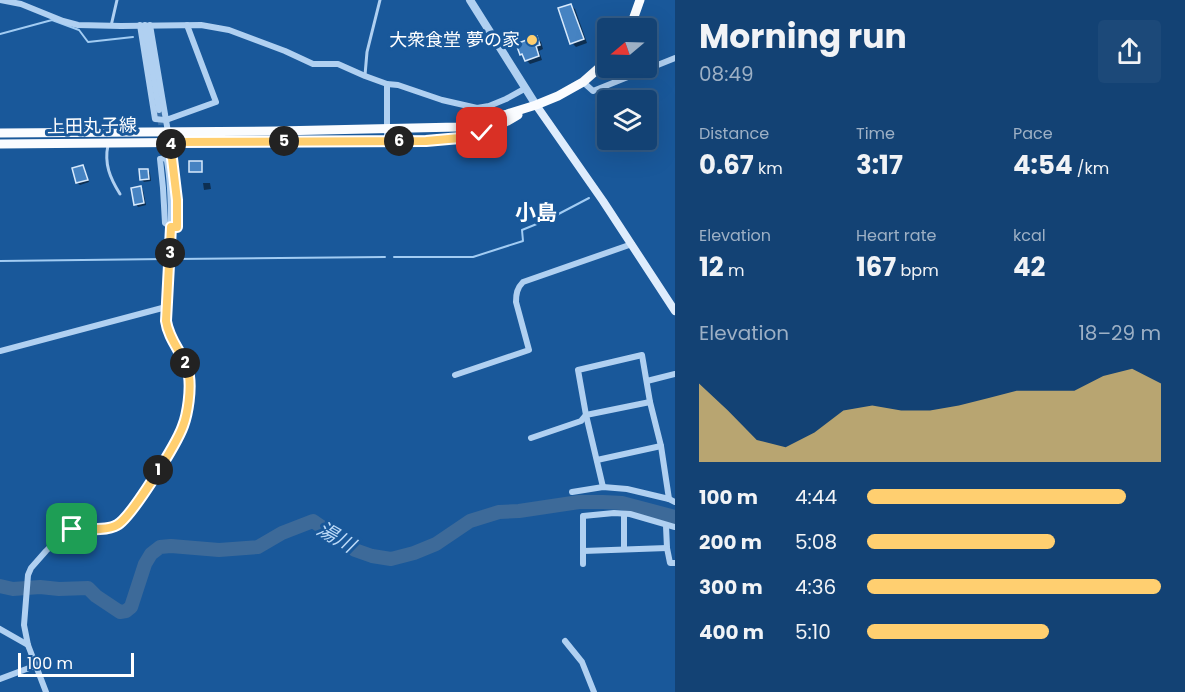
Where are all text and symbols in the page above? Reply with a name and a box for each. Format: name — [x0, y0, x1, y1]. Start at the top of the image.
text: Morning run — [699, 13, 907, 60]
north arrow — [597, 18, 657, 78]
map controls — [597, 18, 657, 150]
button: share — [1098, 20, 1161, 83]
place label: 大衆食堂 夢の家 — [389, 27, 520, 52]
marker: 大衆食堂 夢の家 — [525, 33, 539, 47]
text: 08:49 — [699, 60, 754, 88]
button: layers — [597, 90, 657, 150]
pin — [456, 107, 507, 158]
street label: 上田丸子線 — [47, 112, 137, 139]
icon: check — [465, 116, 498, 149]
text: Distance — [699, 122, 769, 145]
text: Time — [856, 122, 895, 145]
text: Pace — [1013, 122, 1053, 145]
pin: 5 — [269, 126, 299, 156]
pin: 6 — [384, 126, 414, 156]
pin: 4 — [156, 129, 186, 159]
text: 5 — [279, 129, 289, 152]
text: 6 — [394, 129, 404, 152]
text: 4 — [166, 132, 176, 155]
text: 0.67 — [699, 147, 754, 183]
text: 3:17 — [856, 147, 903, 183]
text: 4:54 — [1013, 147, 1073, 183]
text: km — [754, 157, 783, 180]
text: /km — [1073, 157, 1109, 180]
district label: 小島 — [515, 198, 557, 227]
text: Elevation — [699, 224, 771, 247]
text: Heart rate — [856, 224, 936, 247]
text: kcal — [1013, 224, 1046, 247]
pin: 3 — [155, 238, 185, 268]
text: 3 — [165, 241, 175, 264]
text: 12 — [699, 249, 724, 285]
text: 167 — [856, 249, 896, 285]
text: 42 — [1013, 249, 1045, 285]
text: m — [724, 259, 744, 282]
text: bpm — [896, 259, 939, 282]
text: Elevation — [699, 319, 789, 347]
text: 18–29 m — [1078, 319, 1161, 347]
pin: 2 — [170, 348, 200, 378]
text: 2 — [180, 351, 190, 374]
pin: 1 — [143, 455, 173, 485]
text: 1 — [155, 458, 161, 481]
text: 100 m — [699, 483, 758, 511]
text: 4:44 — [795, 483, 837, 511]
pin — [46, 503, 97, 554]
icon: arrive — [55, 512, 88, 545]
water label: 湯川 — [312, 515, 362, 560]
text: 200 m — [699, 528, 762, 556]
text: 5:08 — [795, 528, 837, 556]
text: 300 m — [699, 573, 763, 601]
text: 4:36 — [795, 573, 836, 601]
text: 400 m — [699, 618, 764, 646]
text: 5:10 — [795, 618, 831, 646]
scale bar — [18, 650, 134, 678]
text: 100 m — [27, 652, 73, 675]

